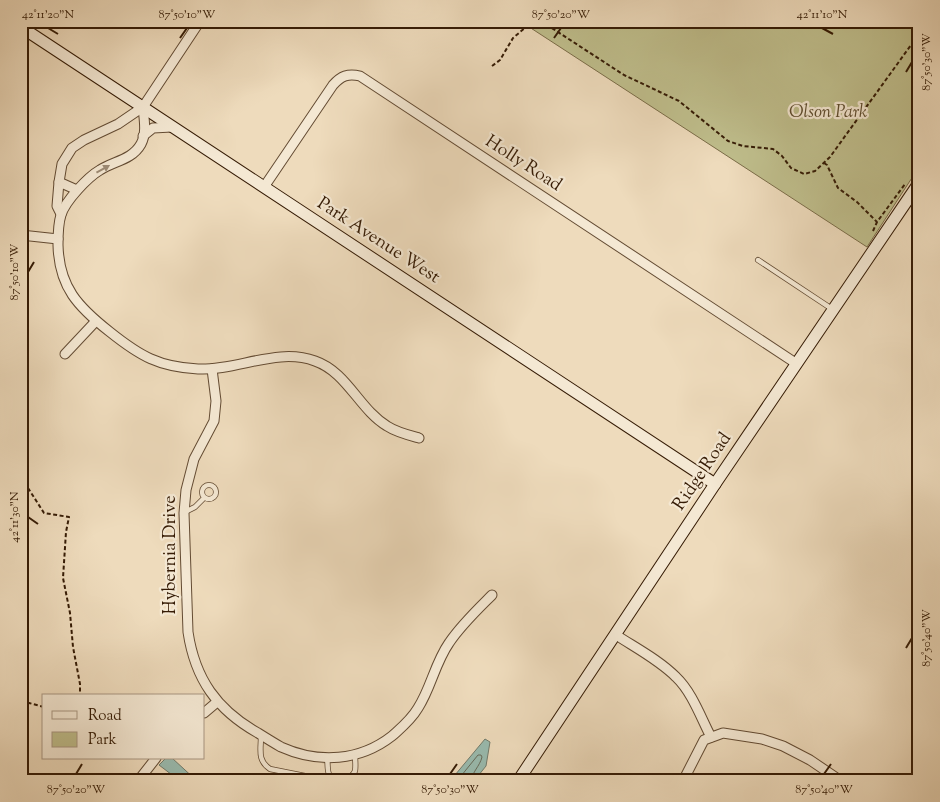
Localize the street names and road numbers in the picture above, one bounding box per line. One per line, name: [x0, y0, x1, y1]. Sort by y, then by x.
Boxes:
street label: Holly Road: [479, 129, 567, 199]
street label: Park Avenue West: [311, 191, 445, 291]
street label: Ridge Road: [667, 428, 739, 516]
street label: Hybernia Drive: [158, 495, 184, 615]

